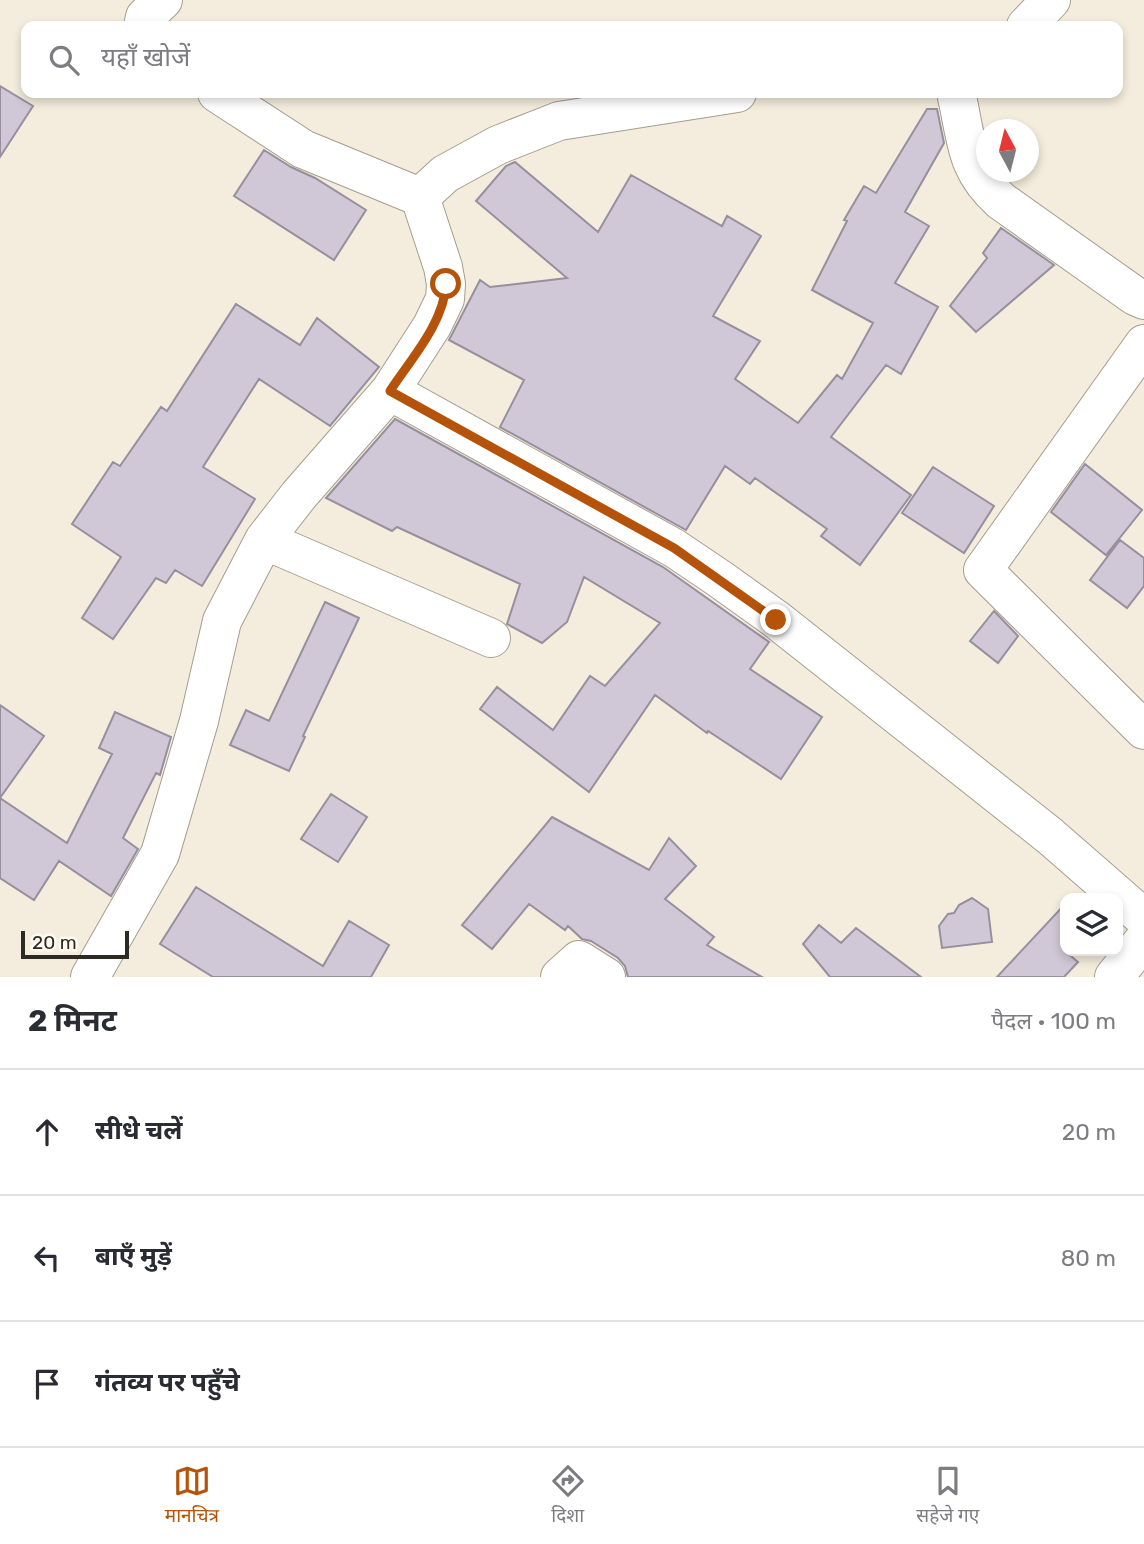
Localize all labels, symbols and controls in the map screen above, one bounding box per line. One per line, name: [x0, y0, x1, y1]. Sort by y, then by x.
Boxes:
search box: [21, 21, 1123, 98]
icon: search: [45, 41, 83, 79]
text: यहाँ खोजें: [101, 42, 190, 73]
north arrow: [976, 119, 1039, 182]
route start: [430, 268, 461, 299]
route end: [760, 604, 791, 635]
map controls: [1060, 893, 1123, 956]
button: layers: [1060, 893, 1123, 956]
scale bar: [21, 928, 130, 960]
text: 20 m: [32, 931, 77, 954]
text: 2 मिनट: [28, 1003, 117, 1039]
text: पैदल · 100 m: [991, 1007, 1116, 1035]
icon: ahead: [28, 1113, 66, 1151]
text: सीधे चलें: [95, 1115, 183, 1146]
text: 20 m: [1062, 1118, 1116, 1146]
icon: left: [28, 1239, 66, 1277]
text: बाएँ मुड़ें: [95, 1241, 172, 1272]
text: 80 m: [1061, 1244, 1116, 1272]
icon: arrive: [28, 1365, 66, 1403]
text: गंतव्य पर पहुँचे: [95, 1367, 240, 1398]
tab: मानचित्र: [165, 1462, 219, 1530]
tab: दिशा: [549, 1462, 587, 1530]
tab: सहेजे गए: [916, 1462, 979, 1530]

